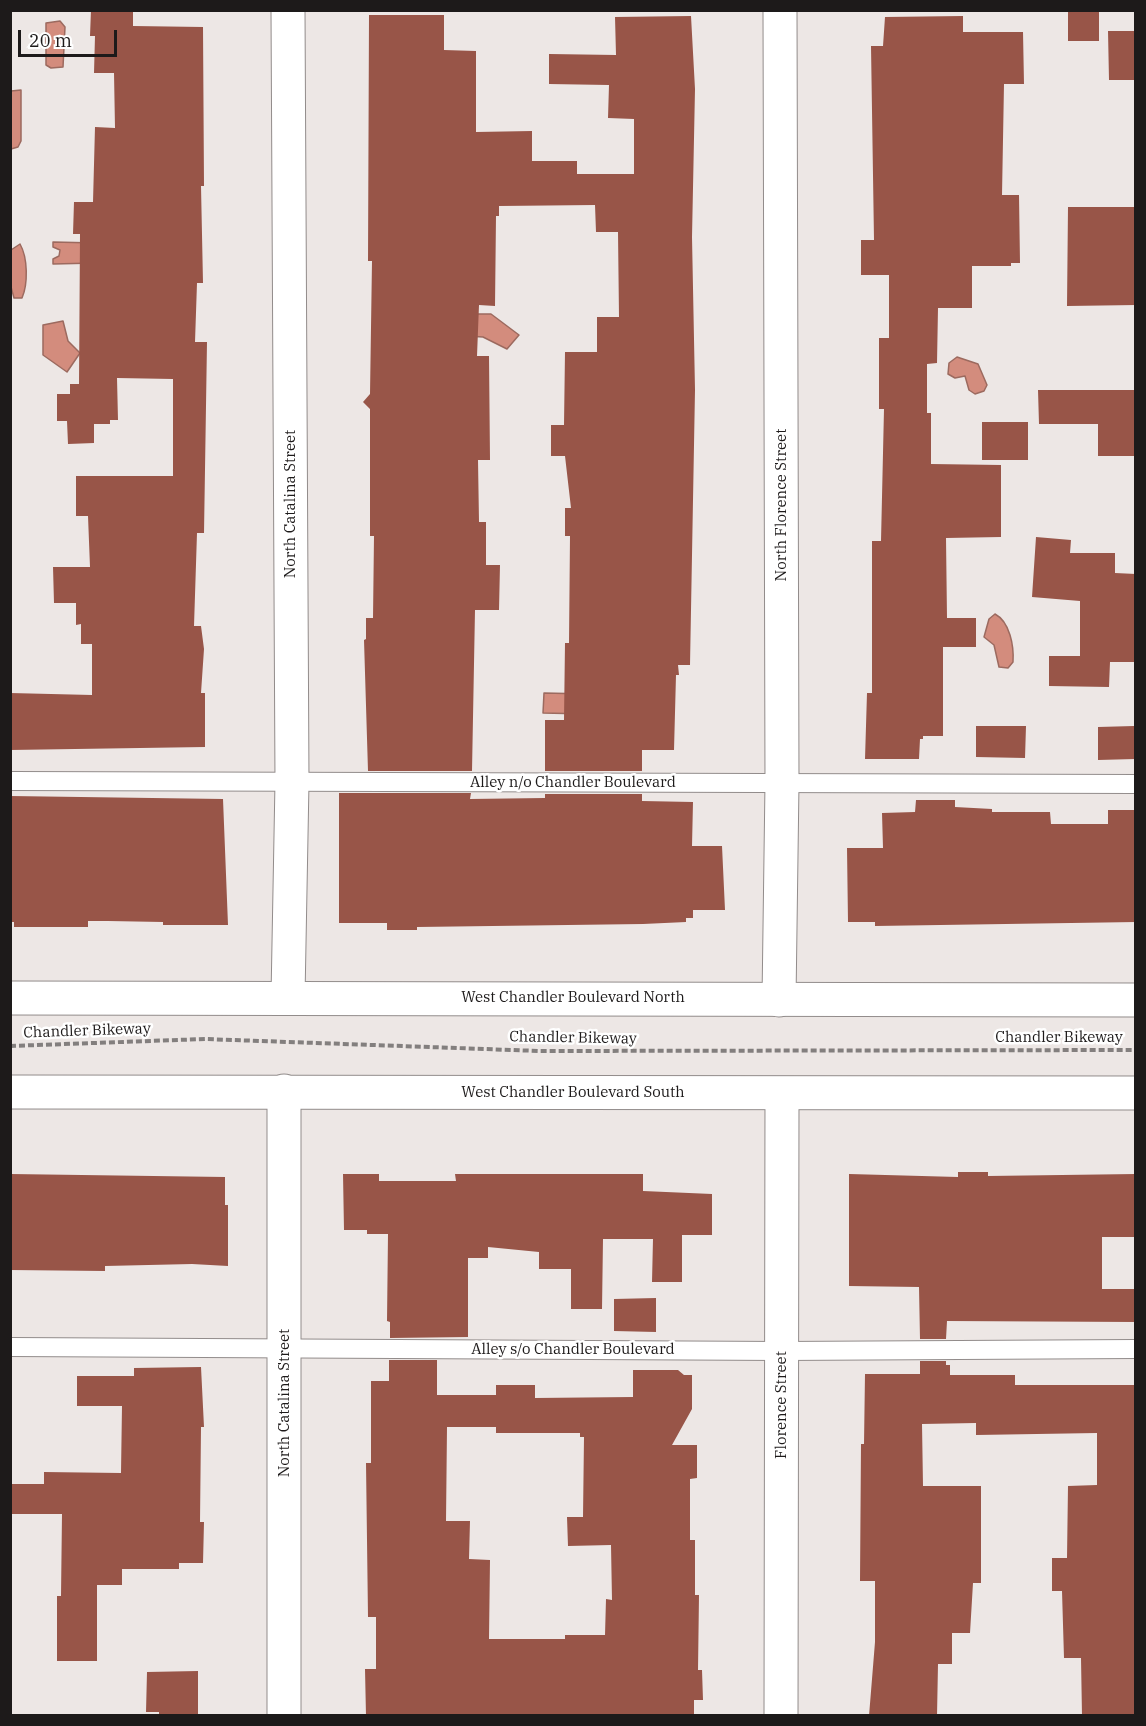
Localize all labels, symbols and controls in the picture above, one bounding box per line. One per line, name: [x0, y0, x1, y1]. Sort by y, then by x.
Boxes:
scale bar: [21, 18, 120, 56]
text: 20 m: [29, 29, 72, 52]
street label: North Florence Street: [773, 429, 791, 581]
street label: North Catalina Street: [282, 430, 300, 578]
street label: Alley n/o Chandler Boulevard: [470, 774, 676, 792]
street label: West Chandler Boulevard North: [461, 989, 685, 1007]
street label: Chandler Bikeway: [23, 1020, 151, 1042]
street label: Chandler Bikeway: [509, 1028, 637, 1048]
street label: Chandler Bikeway: [995, 1029, 1123, 1047]
street label: West Chandler Boulevard South: [461, 1084, 685, 1102]
street label: North Catalina Street: [276, 1329, 294, 1477]
street label: Alley s/o Chandler Boulevard: [471, 1341, 675, 1359]
street label: Florence Street: [773, 1351, 791, 1459]

